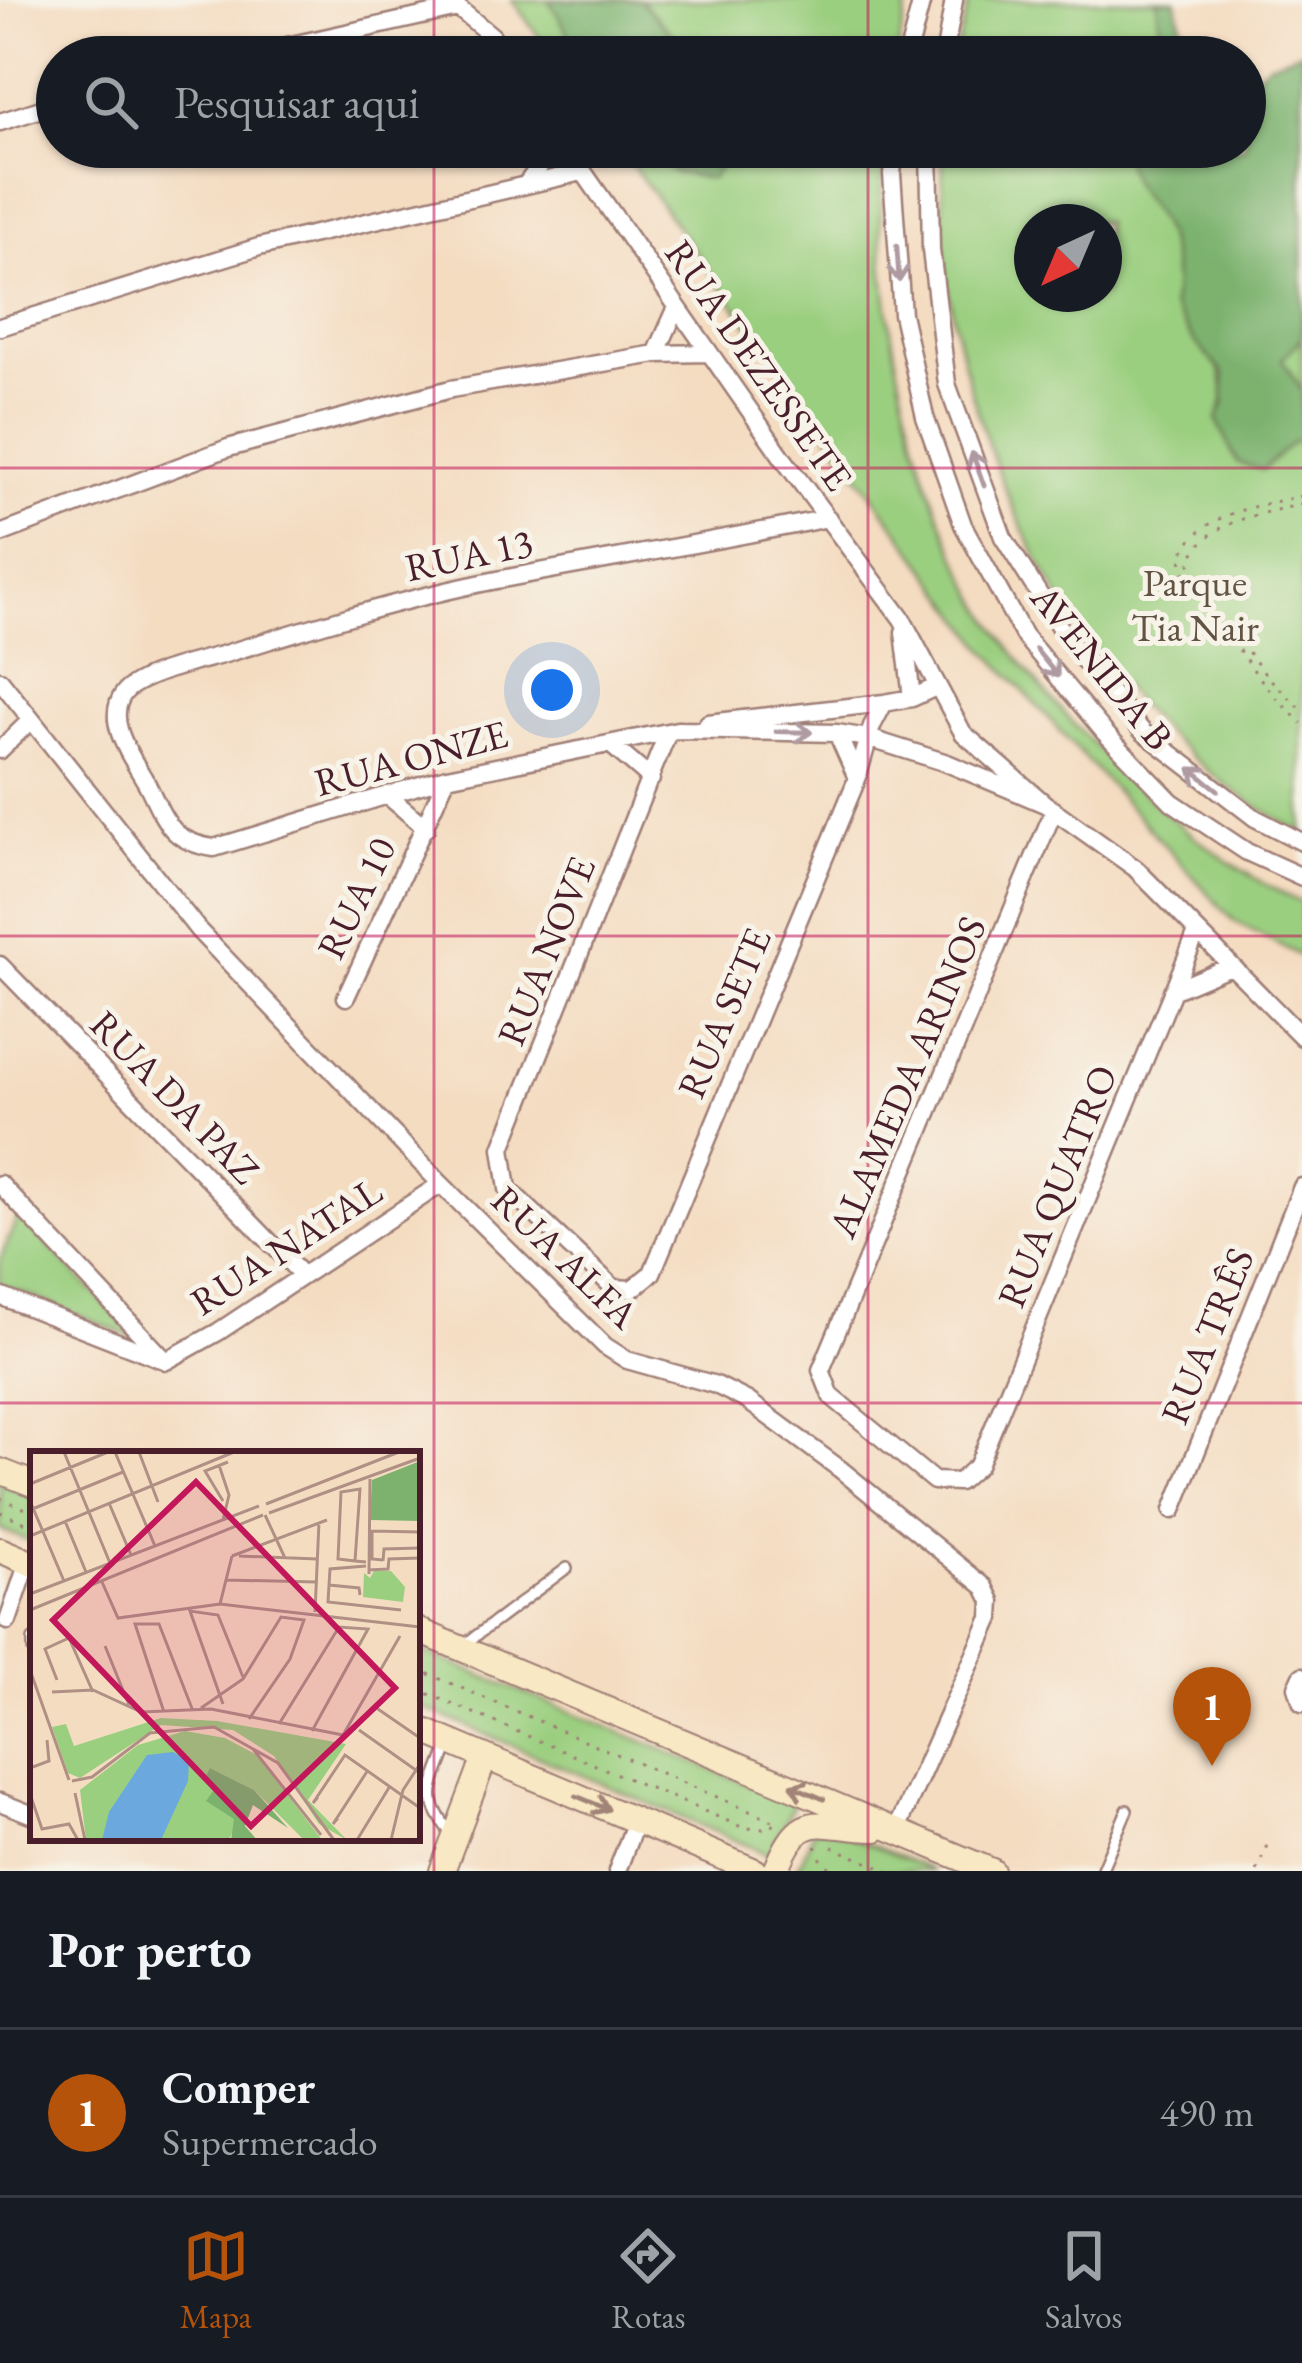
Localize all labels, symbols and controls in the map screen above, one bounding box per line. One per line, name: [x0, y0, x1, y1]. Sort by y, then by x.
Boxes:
search box: [36, 36, 1266, 168]
icon: search: [78, 69, 144, 135]
text: Pesquisar aqui: [174, 73, 420, 131]
north arrow: [1014, 204, 1122, 312]
street label: RUA DEZESSETE: [654, 230, 864, 500]
one-way arrow: [887, 244, 910, 283]
one-way arrow: [966, 451, 987, 488]
street label: RUA 13: [401, 517, 537, 593]
park label: Parque Tia Nair: [1131, 557, 1259, 653]
street label: AVENIDA B: [1019, 573, 1185, 761]
one-way arrow: [1033, 646, 1059, 678]
your location: [522, 660, 582, 720]
street label: RUA ONZE: [309, 708, 513, 808]
one-way arrow: [774, 721, 813, 744]
one-way arrow: [1188, 766, 1221, 792]
street label: RUA 10: [305, 829, 407, 967]
street label: RUA NOVE: [485, 849, 607, 1053]
street label: ALAMEDA ARINOS: [816, 909, 998, 1246]
street label: RUA SETE: [665, 920, 783, 1106]
street label: RUA DA PAZ: [79, 999, 271, 1195]
street label: RUA QUATRO: [985, 1057, 1129, 1315]
street label: RUA NATAL: [181, 1165, 392, 1327]
street label: RUA ALFA: [481, 1174, 650, 1340]
street label: RUA TRÊS: [1149, 1240, 1265, 1432]
inset map: [30, 1451, 420, 1841]
pin: 1: [1173, 1667, 1251, 1766]
one-way arrow: [790, 1780, 827, 1801]
one-way arrow: [573, 1794, 610, 1815]
text: Por perto: [48, 1916, 252, 1982]
text: Comper: [162, 2058, 315, 2116]
text: 1: [77, 2087, 97, 2138]
text: 490 m: [1160, 2087, 1254, 2138]
text: Supermercado: [162, 2116, 378, 2167]
tab: Mapa: [180, 2223, 252, 2338]
tab: Rotas: [611, 2223, 685, 2338]
tab: Salvos: [1045, 2223, 1122, 2338]

